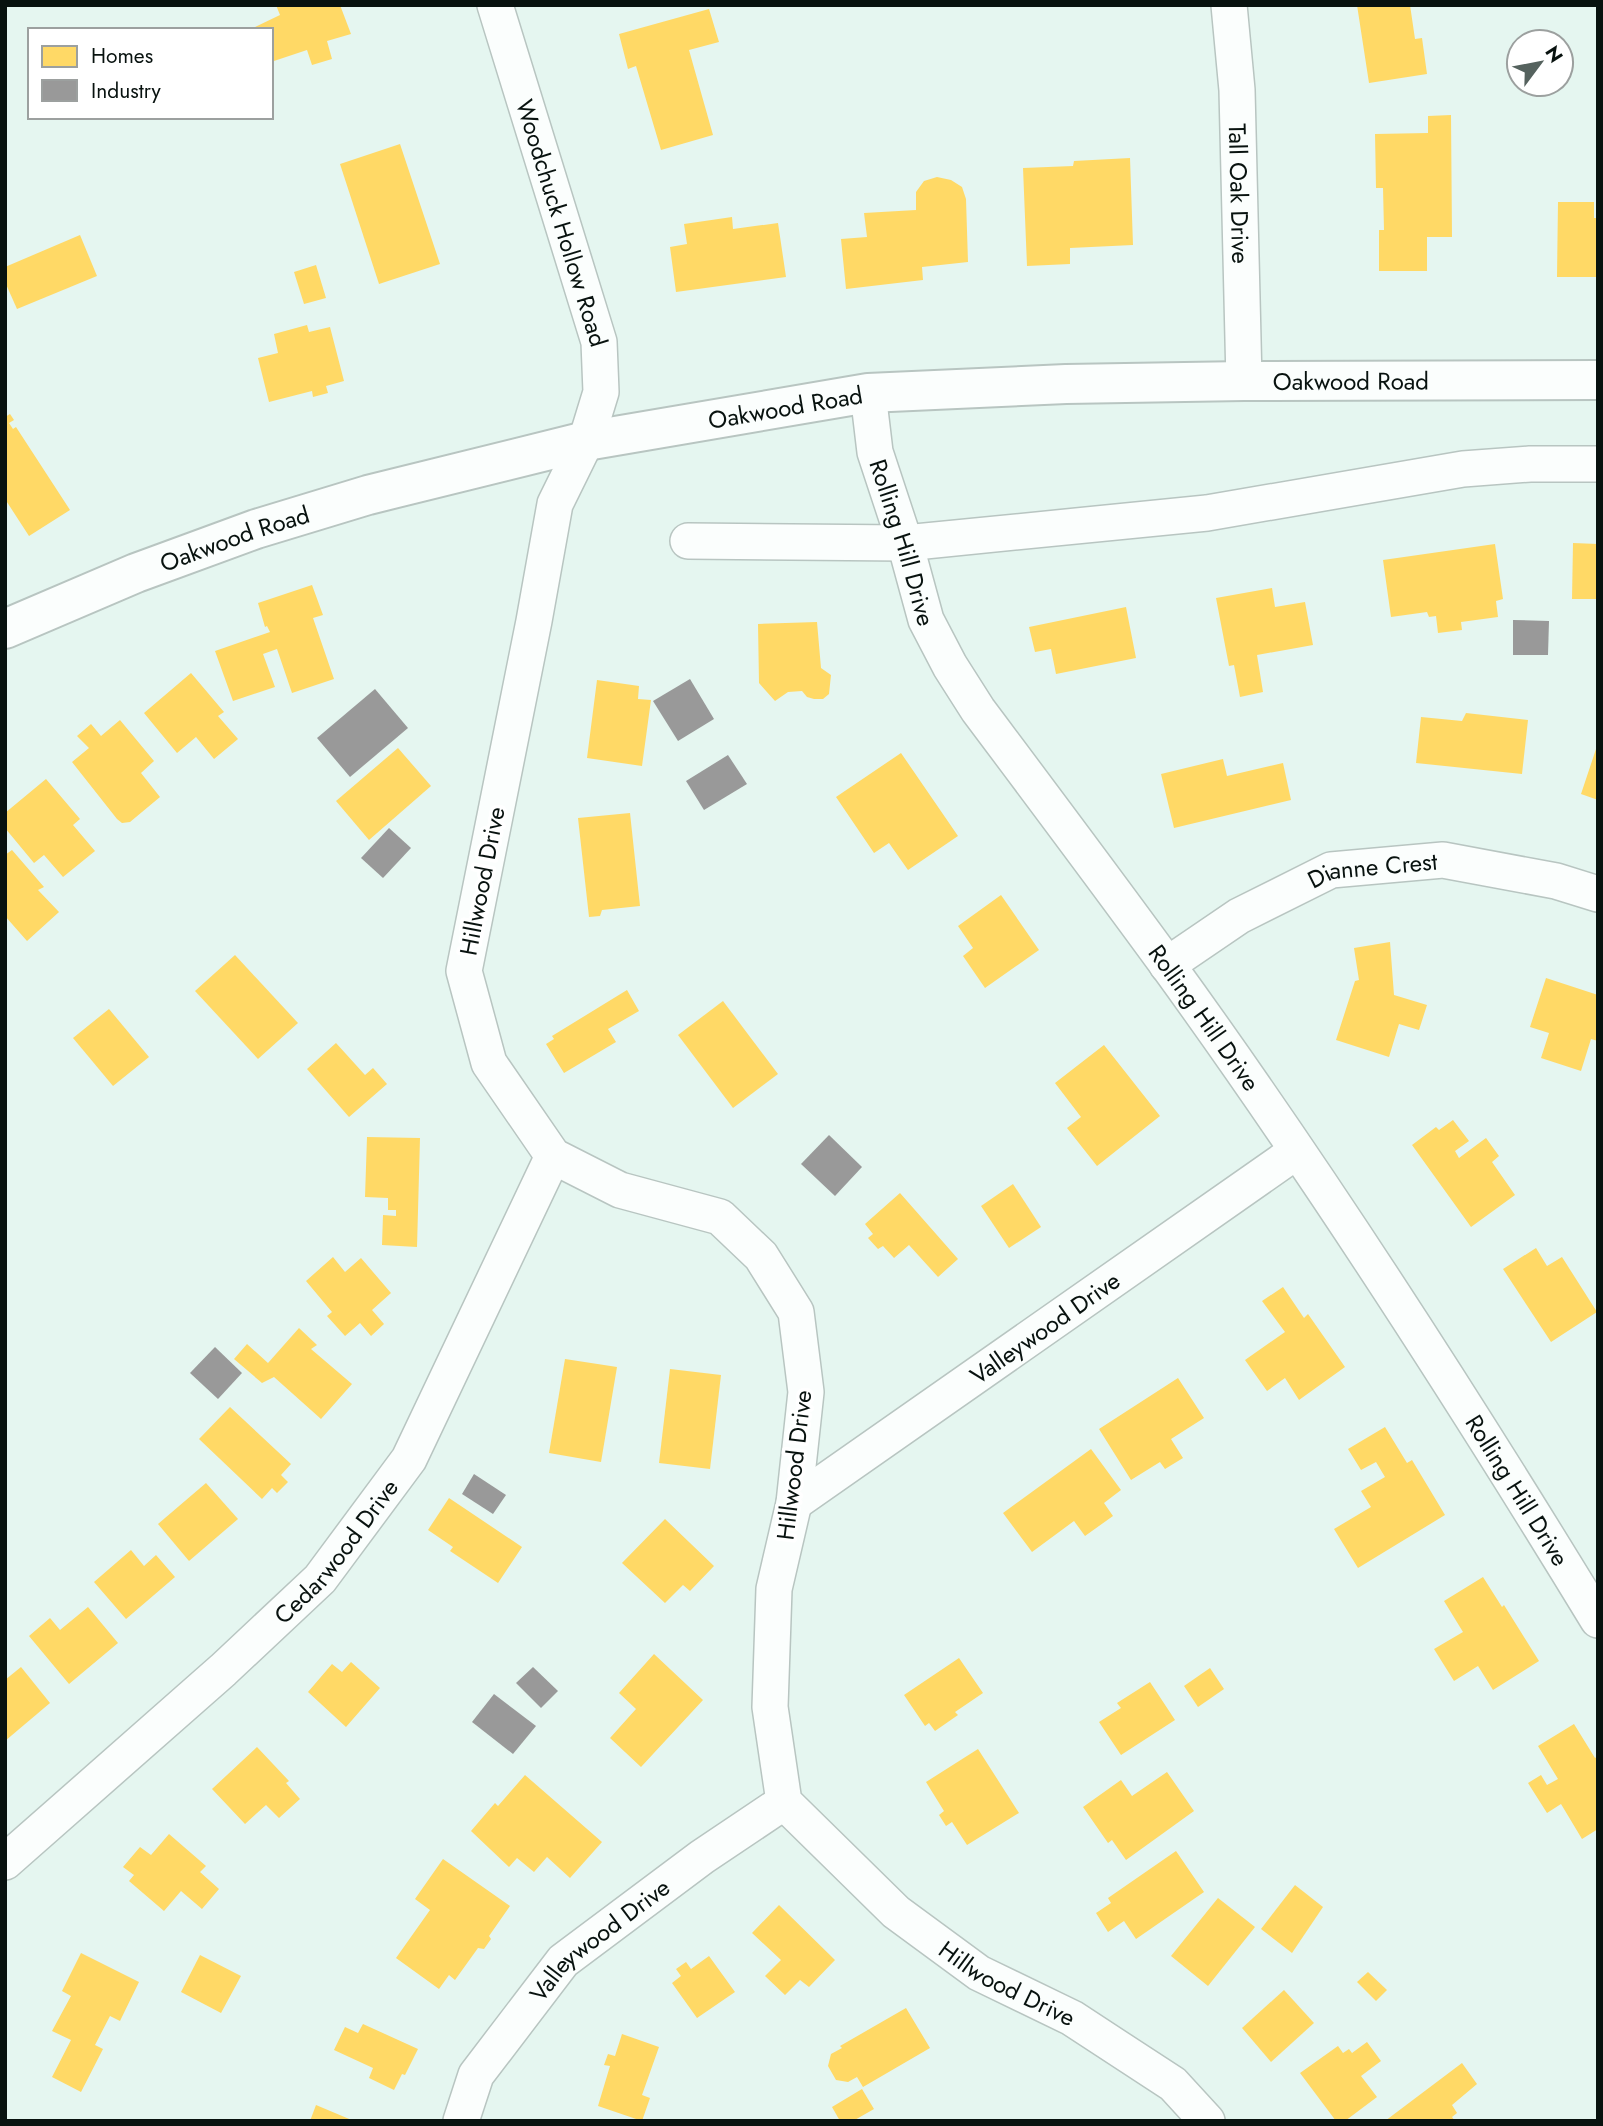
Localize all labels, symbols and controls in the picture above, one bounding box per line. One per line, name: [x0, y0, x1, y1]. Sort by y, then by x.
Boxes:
legend: [28, 28, 273, 119]
north arrow: [1505, 28, 1575, 98]
text: Homes: [91, 41, 153, 71]
text: N: [1539, 41, 1569, 68]
text: Industry: [91, 76, 162, 106]
street label: Woodchuck Hollow Road: [508, 95, 617, 351]
street label: Tall Oak Drive: [1220, 123, 1259, 264]
street label: Oakwood Road: [1273, 363, 1429, 398]
street label: Oakwood Road: [705, 377, 865, 437]
street label: Rolling Hill Drive: [861, 454, 944, 630]
street label: Oakwood Road: [155, 496, 314, 580]
street label: Hillwood Drive: [450, 804, 514, 958]
street label: Dianne Crest: [1301, 843, 1439, 897]
street label: Rolling Hill Drive: [1140, 937, 1269, 1098]
street label: Valleywood Drive: [963, 1263, 1127, 1392]
street label: Hillwood Drive: [767, 1388, 821, 1542]
street label: Rolling Hill Drive: [1457, 1408, 1578, 1572]
street label: Cedarwood Drive: [266, 1471, 406, 1632]
street label: Valleywood Drive: [521, 1870, 677, 2009]
street label: Hillwood Drive: [932, 1932, 1081, 2035]

